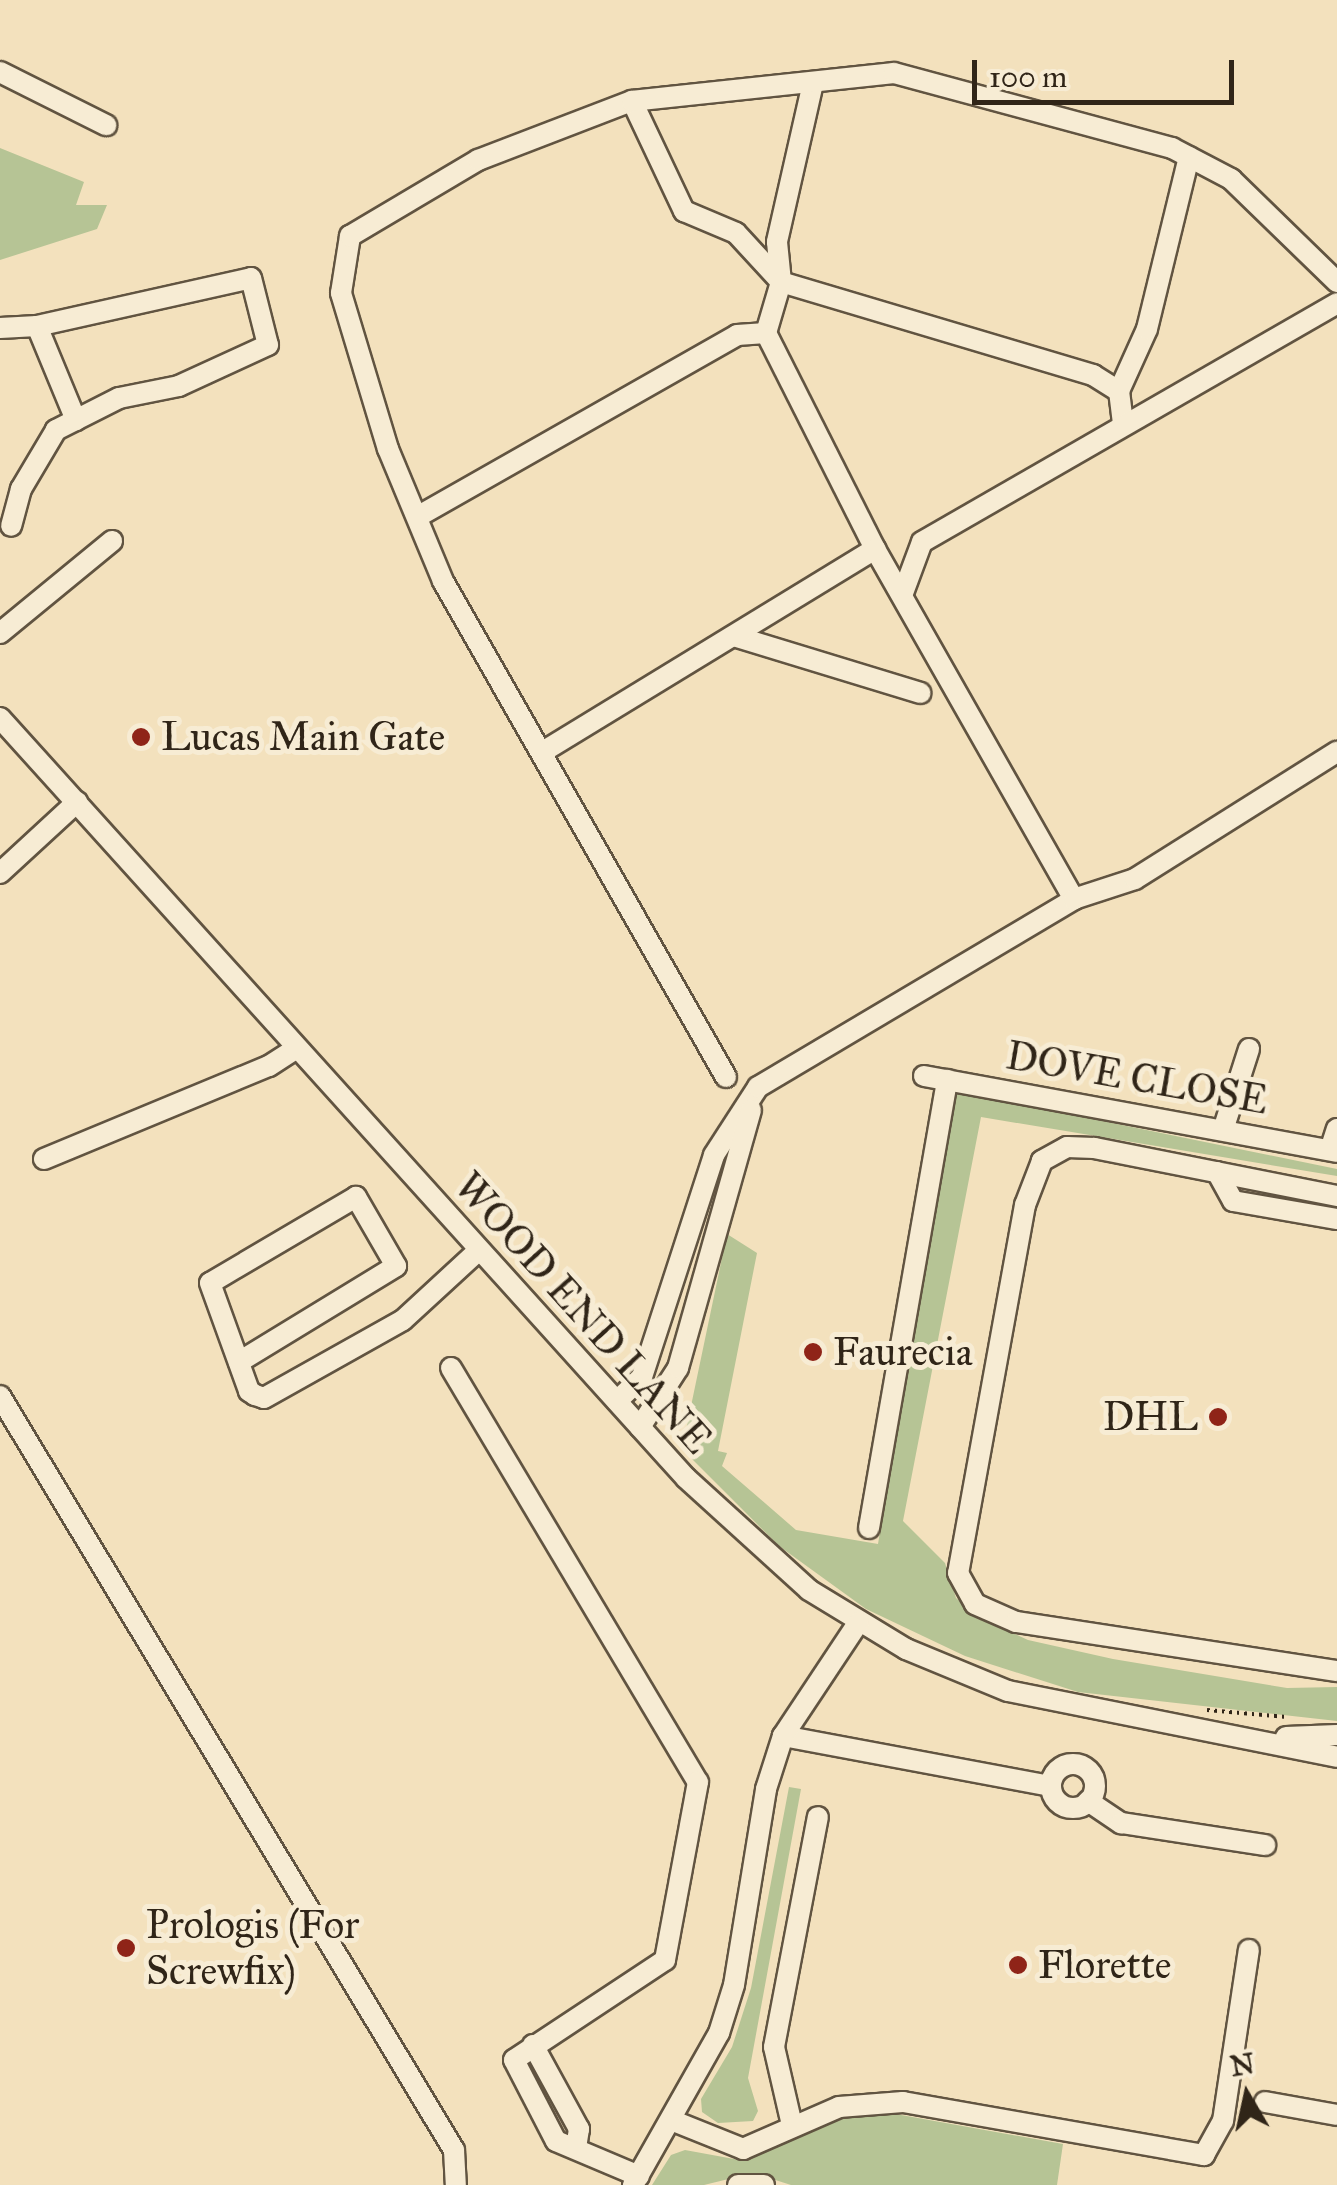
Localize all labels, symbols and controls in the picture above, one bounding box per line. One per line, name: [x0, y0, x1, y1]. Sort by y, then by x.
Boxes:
scale bar: [977, 40, 1240, 102]
text: 100 m: [989, 59, 1067, 95]
place label: Lucas Main Gate: [161, 713, 445, 761]
marker: Lucas Main Gate: [130, 726, 152, 748]
street label: DOVE CLOSE: [1002, 1031, 1272, 1125]
street label: WOOD END LANE: [444, 1163, 722, 1463]
place label: Faurecia: [833, 1328, 973, 1376]
marker: Faurecia: [802, 1341, 824, 1363]
place label: DHL: [1103, 1393, 1198, 1441]
marker: DHL: [1207, 1406, 1229, 1428]
place label: Prologis (For Screwfix): [146, 1901, 359, 1995]
marker: Prologis (For Screwfix): [115, 1937, 137, 1959]
place label: Florette: [1038, 1941, 1171, 1989]
marker: Florette: [1007, 1954, 1029, 1976]
north arrow: [1197, 2045, 1297, 2145]
text: N: [1228, 2046, 1257, 2084]

